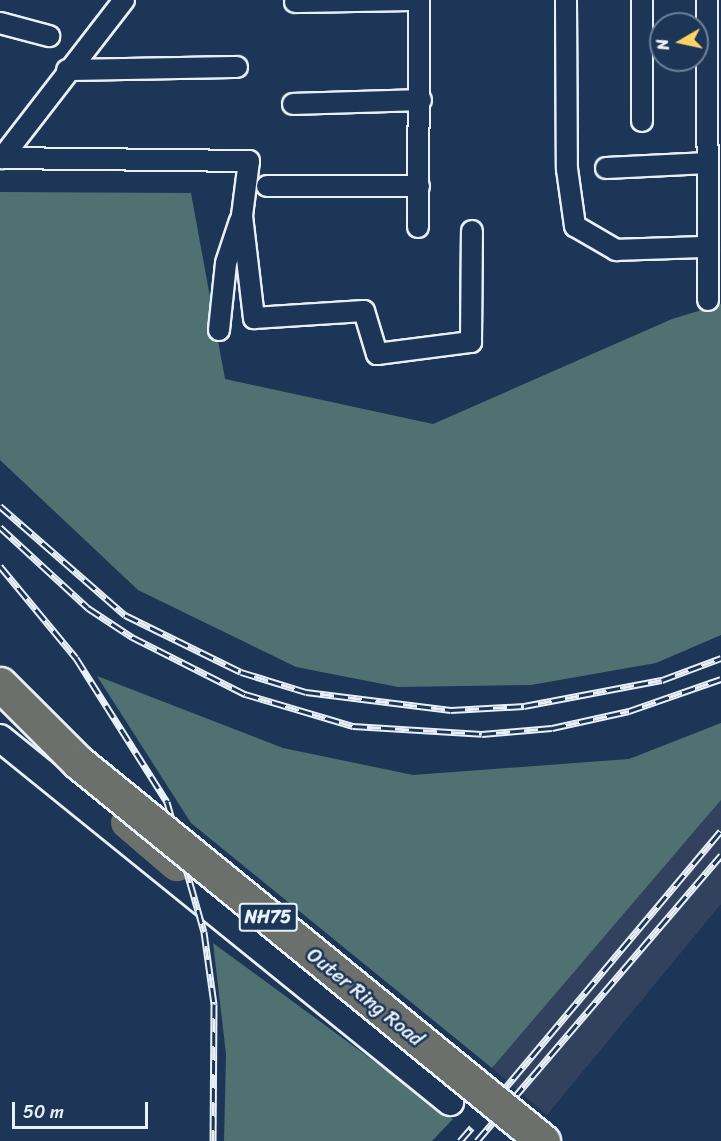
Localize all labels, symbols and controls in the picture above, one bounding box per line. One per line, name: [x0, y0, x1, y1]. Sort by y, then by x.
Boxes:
north arrow: [649, 12, 709, 72]
text: N: [648, 37, 678, 52]
road number: NH75: [238, 902, 298, 932]
street label: Outer Ring Road: [302, 943, 428, 1051]
scale bar: [15, 1090, 152, 1128]
text: 50 m: [23, 1096, 64, 1128]

